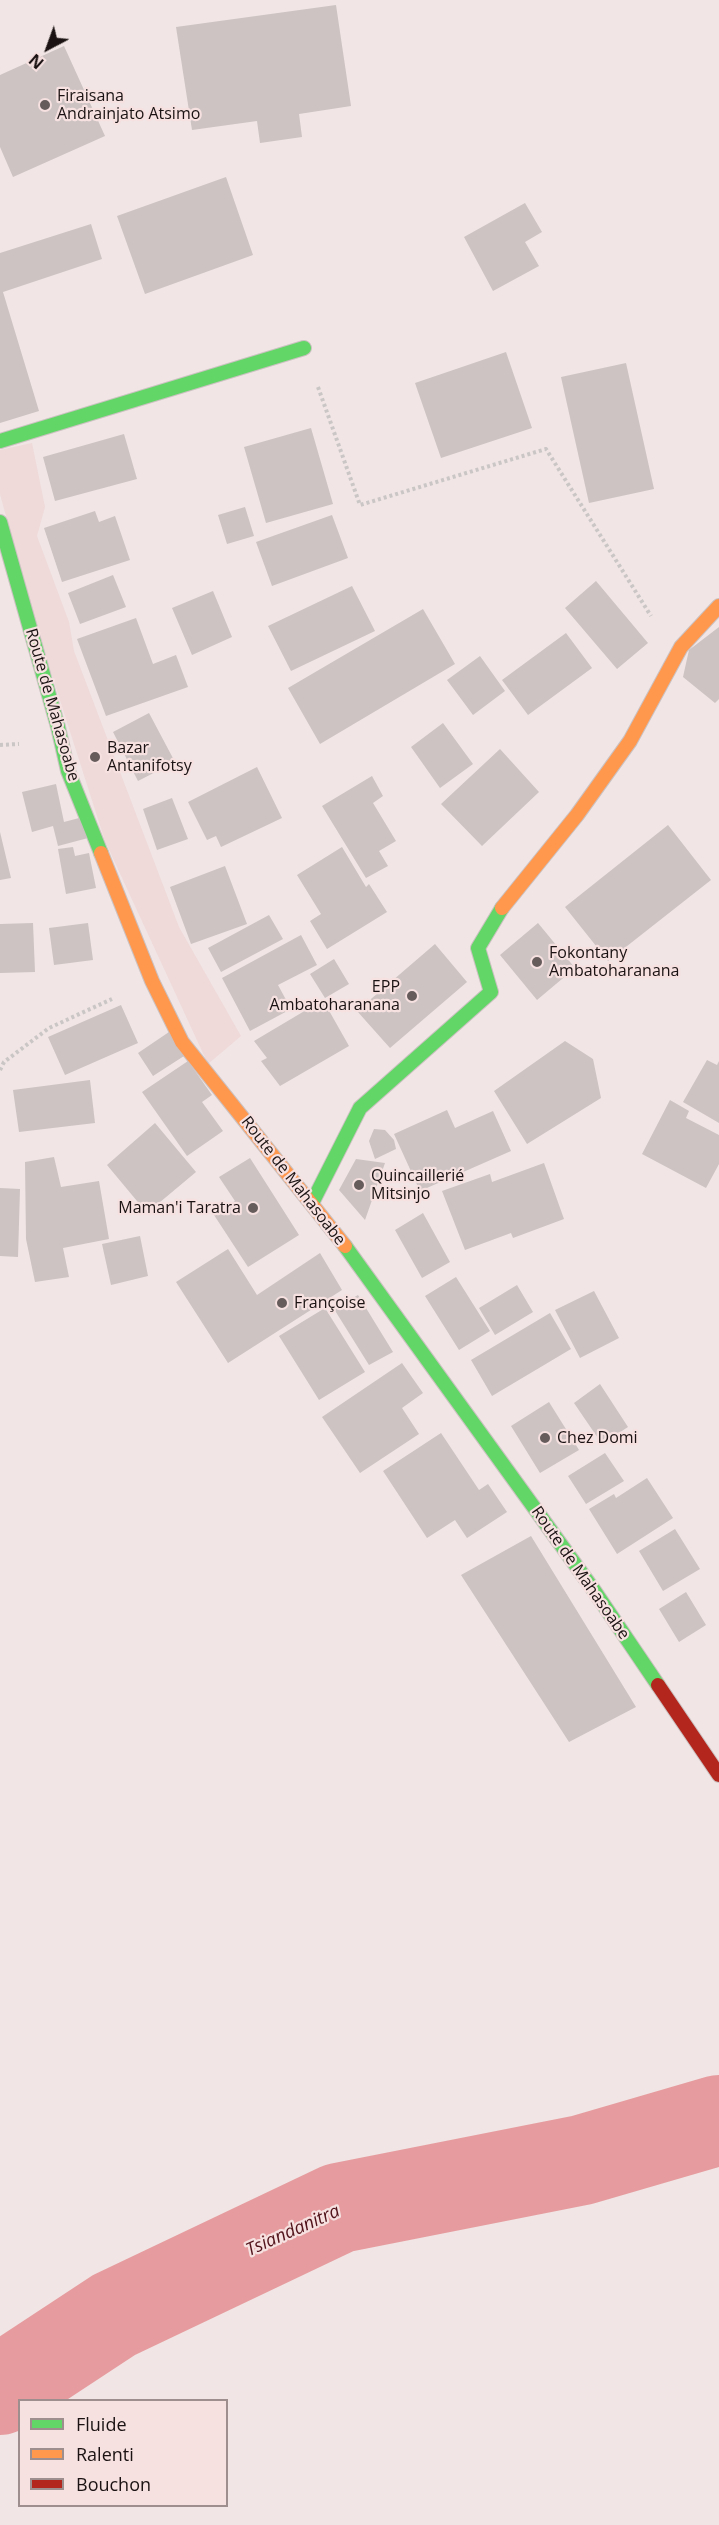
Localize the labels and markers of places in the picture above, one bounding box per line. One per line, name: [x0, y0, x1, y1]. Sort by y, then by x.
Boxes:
place label: Firaisana Andrainjato Atsimo: [57, 86, 200, 124]
marker: Firaisana Andrainjato Atsimo: [38, 98, 52, 112]
place label: Bazar Antanifotsy: [107, 738, 192, 776]
marker: Bazar Antanifotsy: [88, 750, 102, 764]
place label: Fokontany Ambatoharanana: [549, 943, 679, 981]
marker: Fokontany Ambatoharanana: [530, 955, 544, 969]
place label: EPP Ambatoharanana: [270, 977, 400, 1015]
marker: EPP Ambatoharanana: [405, 989, 419, 1003]
place label: Quincaillerié Mitsinjo: [371, 1166, 464, 1204]
marker: Quincaillerié Mitsinjo: [352, 1178, 366, 1192]
place label: Maman'i Taratra: [118, 1198, 241, 1218]
marker: Maman'i Taratra: [246, 1201, 260, 1215]
place label: Françoise: [294, 1293, 365, 1313]
marker: Françoise: [275, 1296, 289, 1310]
place label: Chez Domi: [557, 1428, 638, 1448]
marker: Chez Domi: [538, 1431, 552, 1445]

